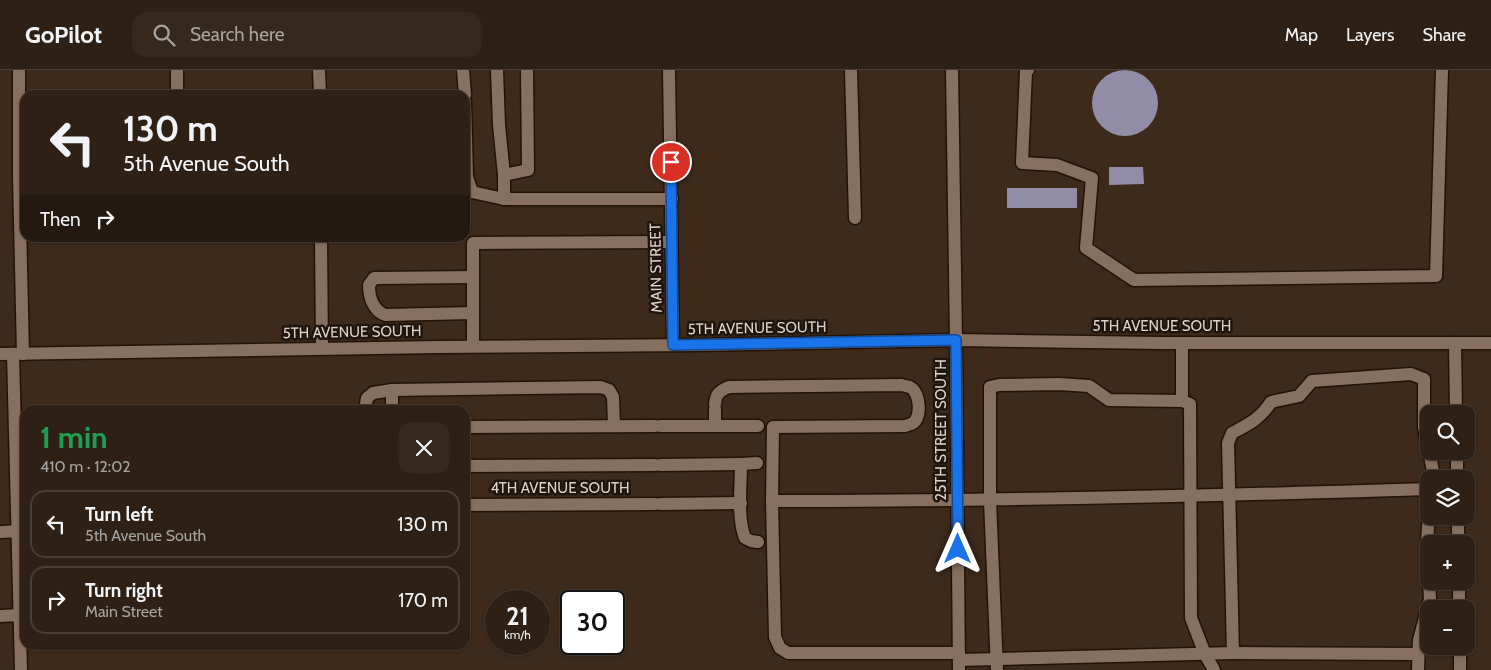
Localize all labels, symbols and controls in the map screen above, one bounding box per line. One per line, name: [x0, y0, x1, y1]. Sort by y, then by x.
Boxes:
search box: [132, 12, 482, 57]
text: GoPilot: [25, 20, 102, 49]
icon: search: [150, 21, 178, 49]
text: Search here: [190, 23, 284, 46]
text: Map: [1285, 24, 1318, 46]
text: Layers: [1346, 24, 1395, 46]
text: Share: [1423, 24, 1466, 46]
text: 130 m: [123, 107, 218, 150]
icon: left: [40, 110, 105, 175]
pin: [650, 141, 692, 183]
icon: arrive: [657, 148, 685, 176]
text: 5th Avenue South: [123, 150, 290, 177]
icon: right: [91, 205, 119, 233]
text: Then: [40, 208, 81, 231]
street label: MAIN STREET: [646, 223, 666, 313]
street label: 5TH AVENUE SOUTH: [1093, 317, 1231, 335]
street label: 5TH AVENUE SOUTH: [687, 318, 827, 338]
street label: 5TH AVENUE SOUTH: [282, 322, 422, 342]
street label: 25TH STREET SOUTH: [932, 359, 950, 501]
map controls: [1420, 405, 1475, 655]
button: search: [1420, 405, 1475, 460]
text: 1 min: [40, 419, 108, 456]
button: close: [398, 422, 450, 474]
text: 410 m · 12:02: [40, 457, 131, 476]
button: layers: [1420, 470, 1475, 525]
street label: 4TH AVENUE SOUTH: [490, 479, 630, 497]
text: Turn left: [85, 503, 153, 526]
icon: left: [42, 510, 70, 538]
text: 130 m: [397, 513, 448, 536]
position arrow: [931, 522, 983, 574]
text: 5th Avenue South: [85, 526, 206, 545]
button: +: [1420, 535, 1475, 590]
text: Turn right: [85, 579, 163, 602]
icon: right: [42, 586, 70, 614]
text: 170 m: [398, 589, 448, 612]
speed limit sign: 30: [560, 590, 625, 655]
button: −: [1420, 600, 1475, 655]
text: 21: [506, 601, 529, 631]
text: Main Street: [85, 602, 163, 621]
text: km/h: [504, 627, 531, 642]

